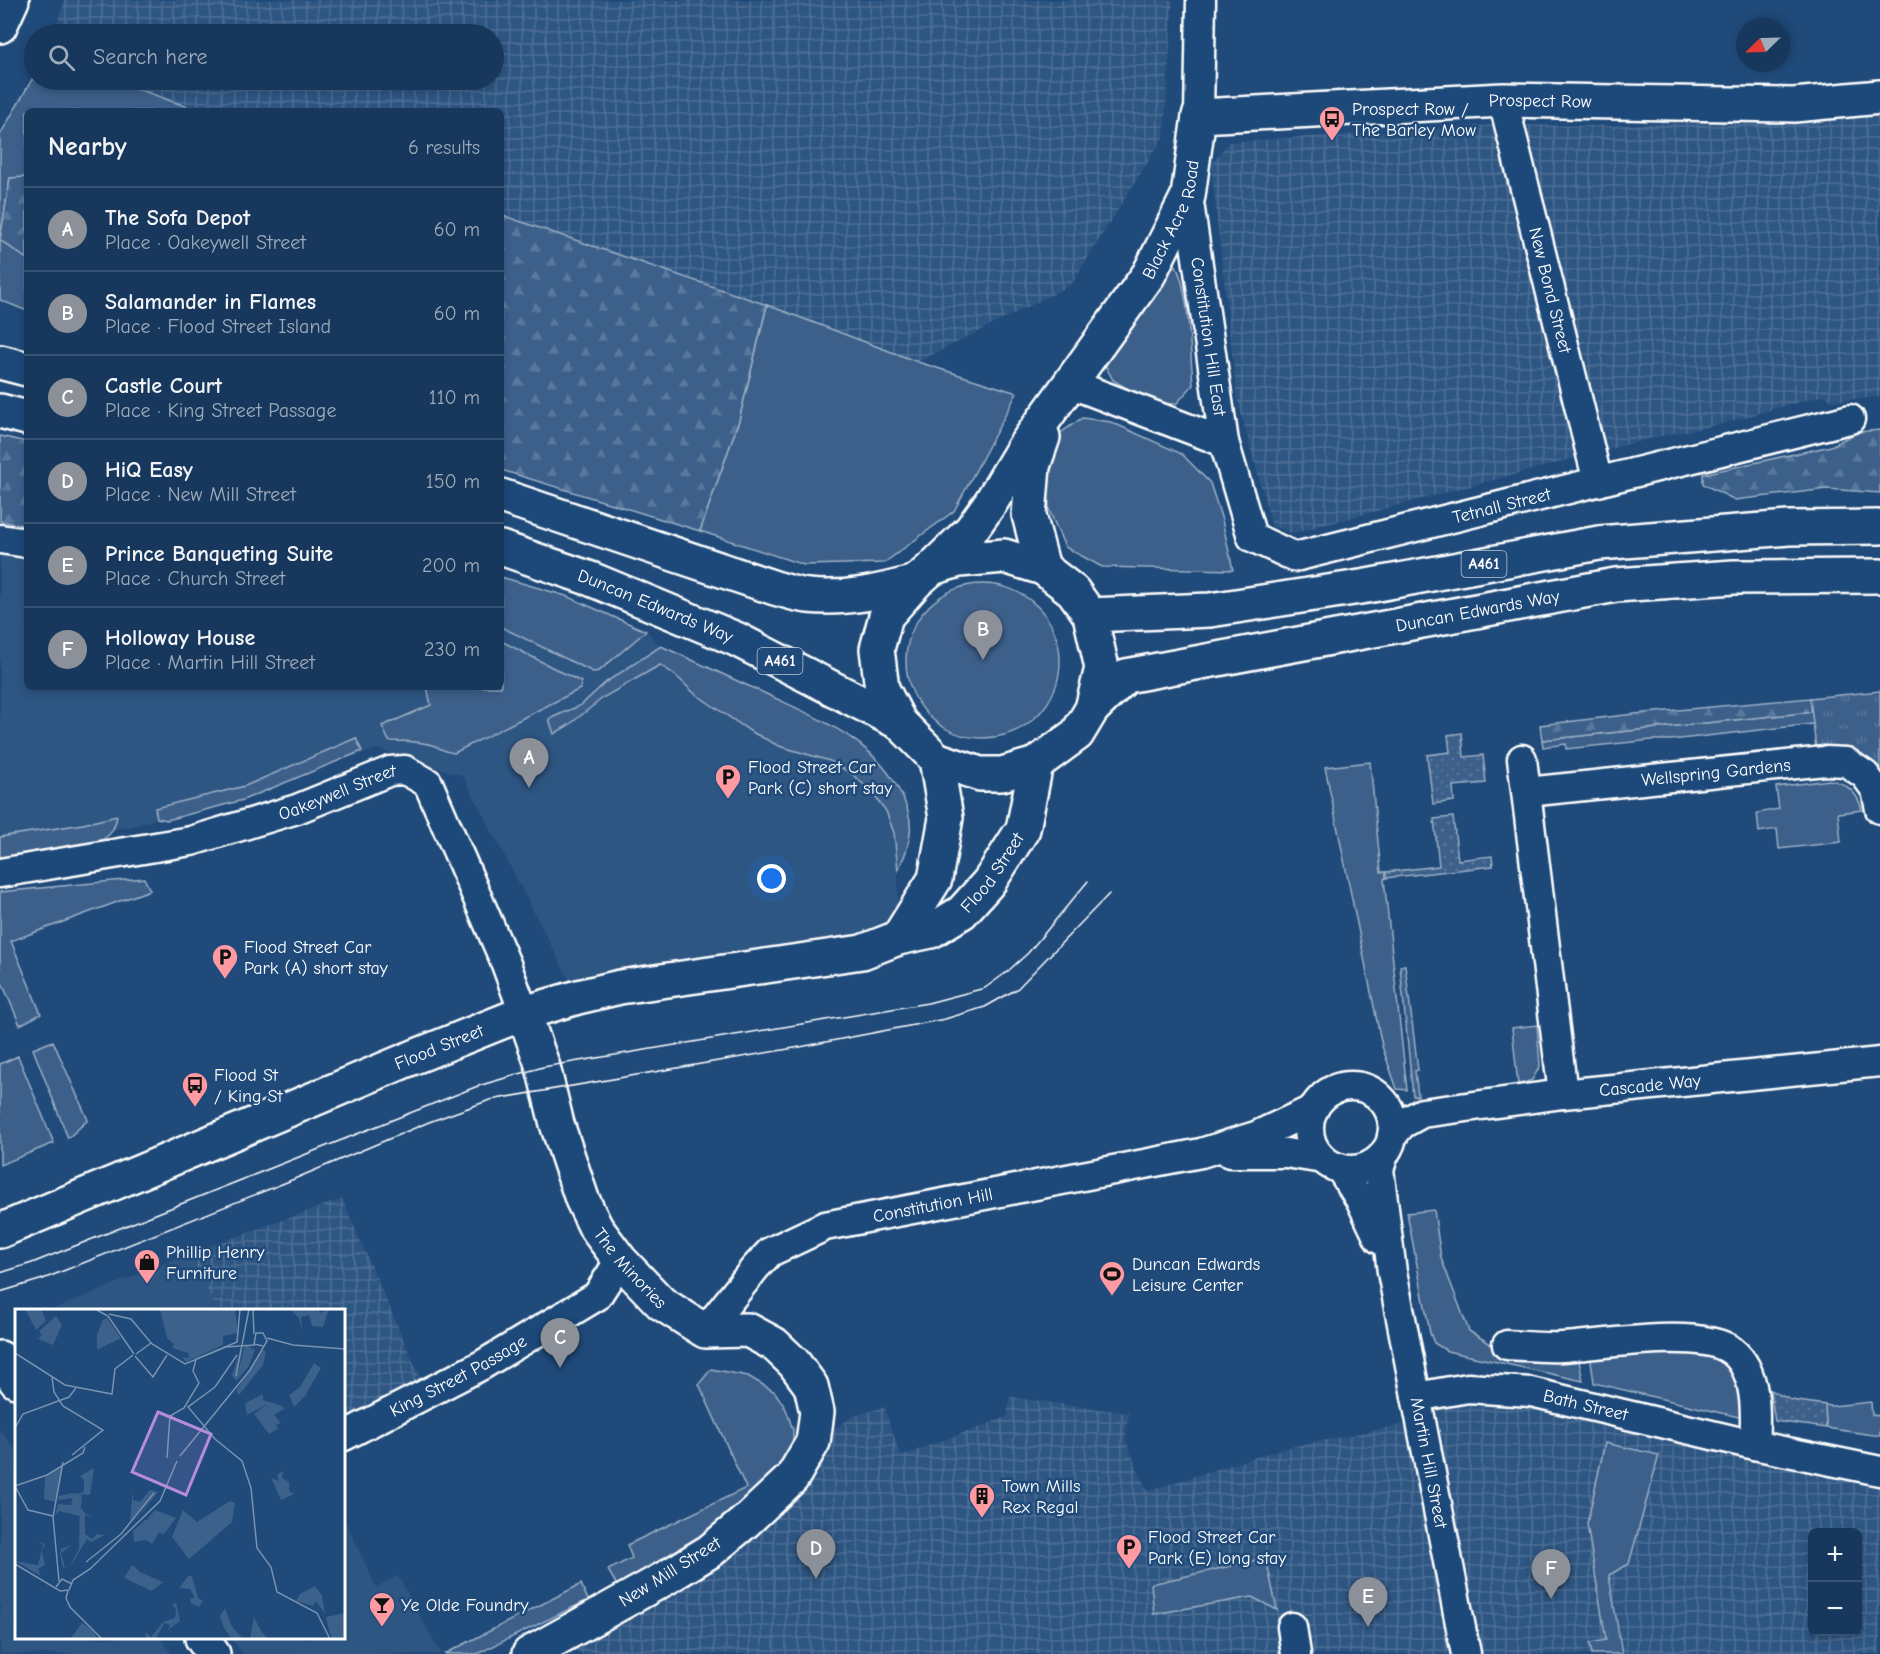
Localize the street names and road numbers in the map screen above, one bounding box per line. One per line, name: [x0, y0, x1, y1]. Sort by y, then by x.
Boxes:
street label: Prospect Row: [1488, 89, 1592, 112]
street label: Black Acre Road: [1138, 159, 1203, 283]
street label: New Bond Street: [1525, 225, 1576, 356]
street label: Constitution Hill East: [1187, 256, 1231, 418]
street label: Tetnall Street: [1450, 483, 1554, 528]
road number: A461: [1462, 551, 1506, 577]
street label: Duncan Edwards Way: [575, 565, 737, 648]
street label: Duncan Edwards Way: [1394, 585, 1562, 636]
road number: A461: [758, 648, 802, 674]
street label: Wellspring Gardens: [1640, 754, 1792, 791]
street label: Oakeywell Street: [276, 760, 397, 824]
street label: Flood Street: [956, 828, 1029, 917]
street label: Flood Street: [391, 1019, 487, 1074]
street label: Cascade Way: [1598, 1070, 1703, 1101]
street label: Constitution Hill: [871, 1183, 994, 1227]
street label: The Minories: [589, 1224, 671, 1313]
street label: King Street Passage: [386, 1330, 530, 1421]
street label: Bath Street: [1541, 1385, 1631, 1425]
street label: Martin Hill Street: [1406, 1395, 1452, 1531]
street label: New Mill Street: [615, 1532, 725, 1612]

